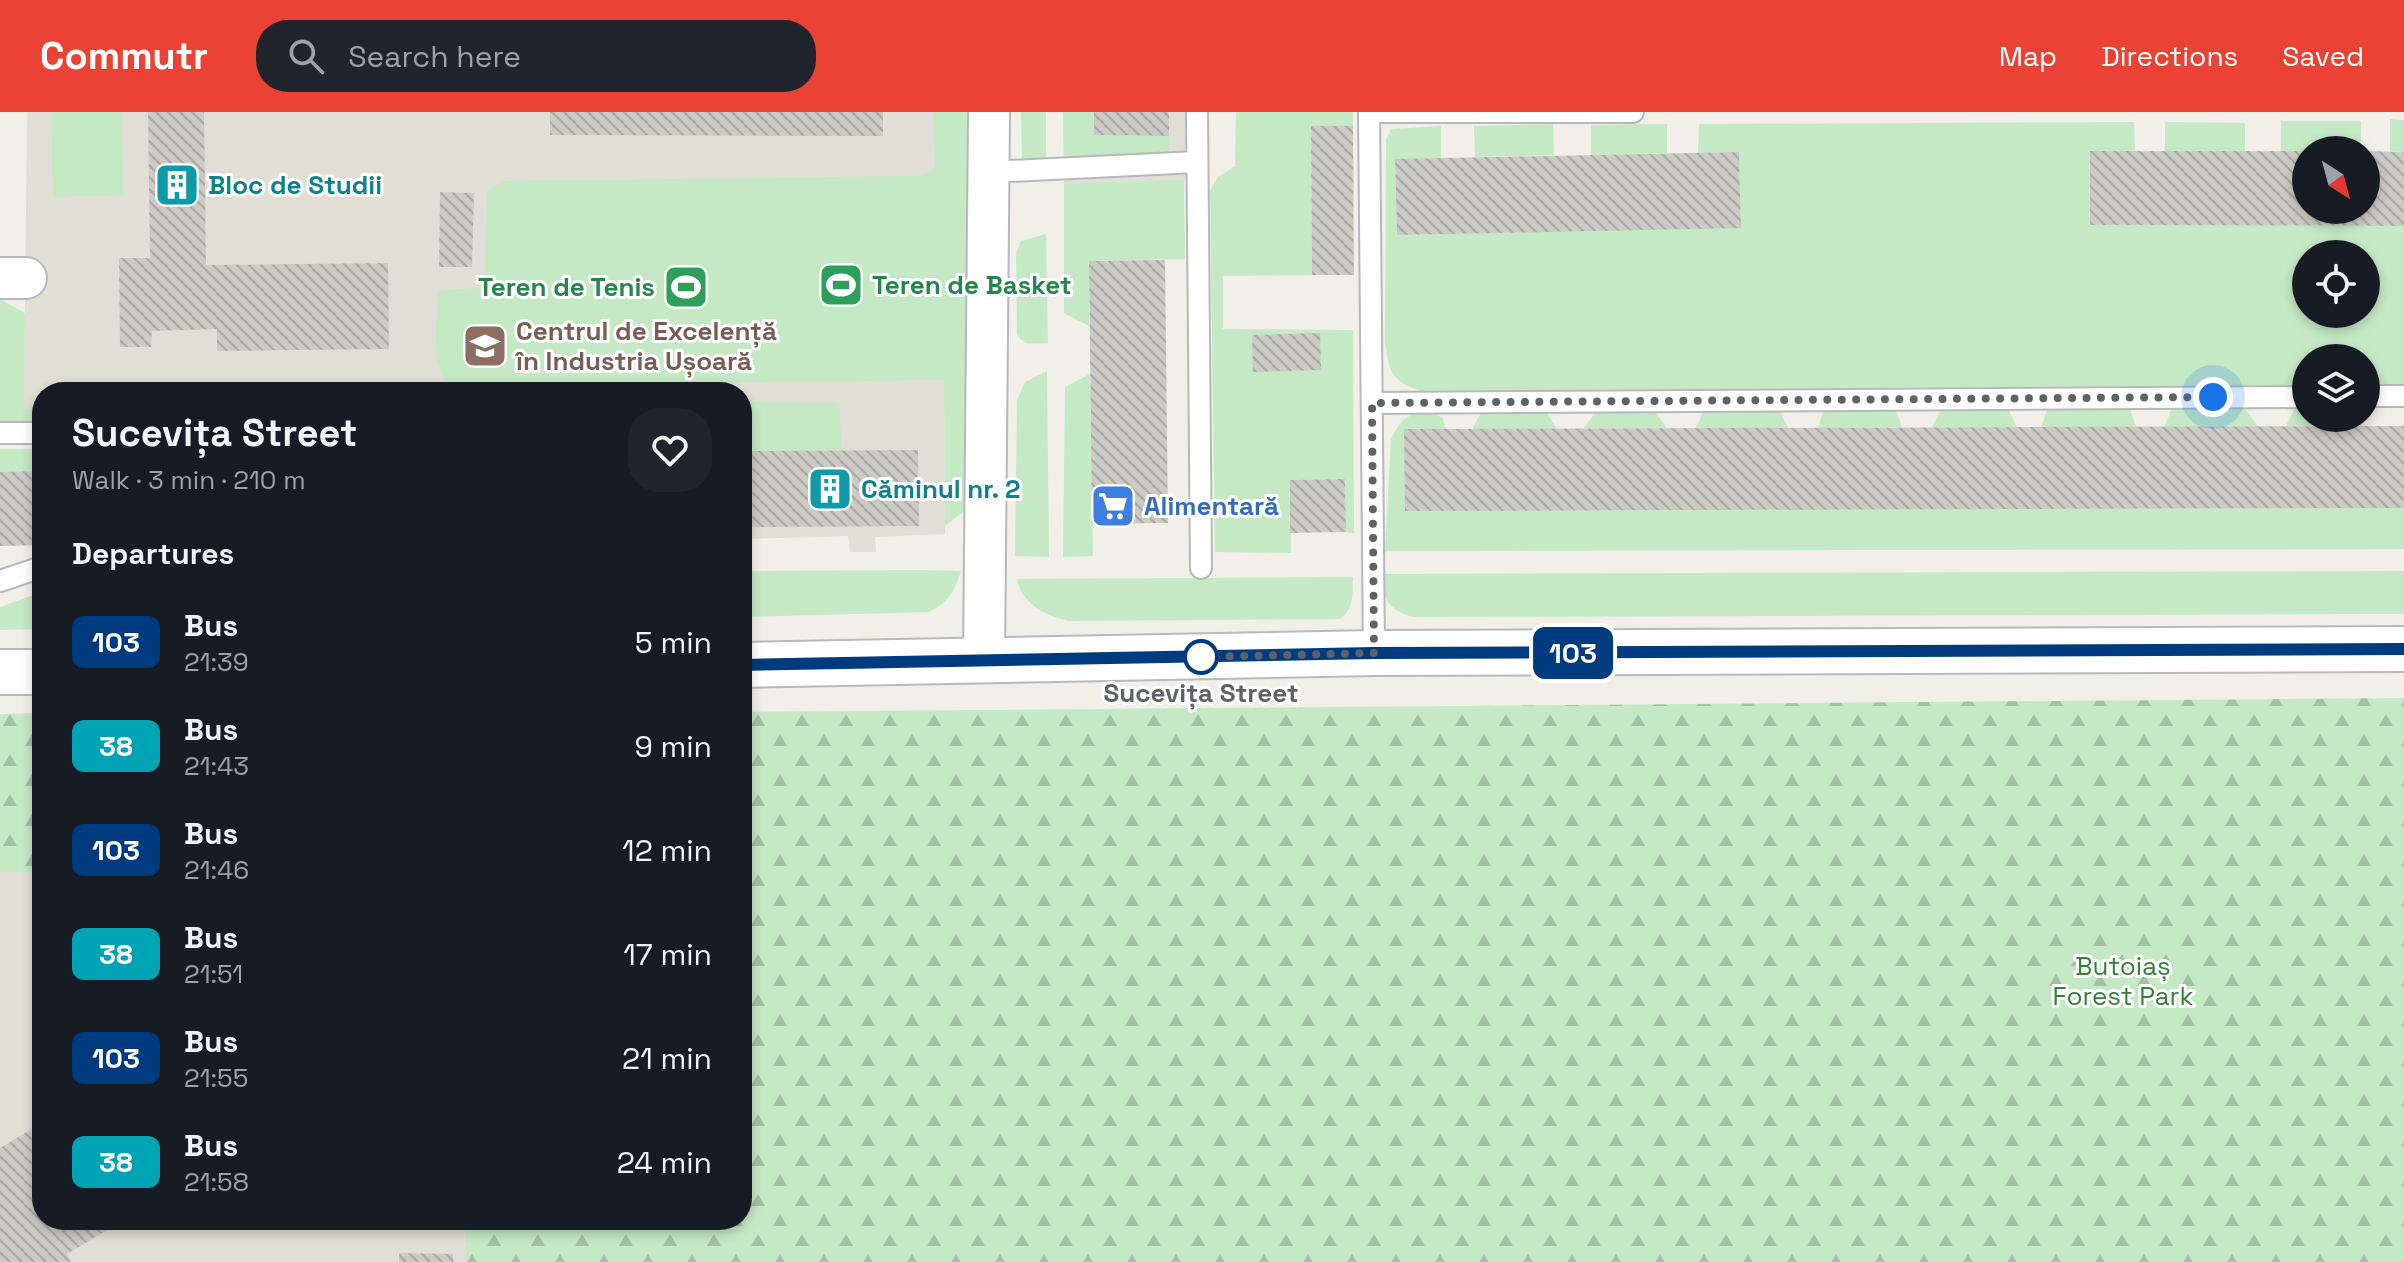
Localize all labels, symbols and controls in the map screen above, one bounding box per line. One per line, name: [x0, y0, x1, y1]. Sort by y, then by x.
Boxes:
search box: [256, 20, 816, 92]
text: Commutr: [40, 32, 208, 80]
icon: search: [284, 34, 328, 78]
text: Search here: [348, 37, 521, 76]
text: Map: [1999, 38, 2057, 74]
text: Directions: [2101, 38, 2238, 74]
text: Saved: [2282, 38, 2364, 74]
north arrow: [2292, 136, 2380, 224]
map controls: [2292, 136, 2380, 432]
building icon: Bloc de Studii: [153, 161, 201, 209]
place label: Bloc de Studii: [208, 168, 382, 202]
button: locate: [2292, 240, 2380, 328]
sports icon: Teren de Basket: [817, 261, 865, 309]
sports icon: Teren de Tenis: [662, 263, 710, 311]
place label: Teren de Basket: [872, 268, 1072, 302]
place label: Teren de Tenis: [478, 270, 655, 304]
place label: Centrul de Excelență în Industria Ușoară: [514, 314, 777, 378]
school or university icon: Centrul de Excelență în Industria Ușoară: [461, 322, 509, 370]
button: layers: [2292, 344, 2380, 432]
your location: [2193, 377, 2233, 417]
button: heart: [628, 408, 712, 492]
text: Sucevița Street: [72, 409, 357, 457]
text: Walk · 3 min · 210 m: [72, 463, 306, 497]
building icon: Căminul nr. 2: [806, 465, 854, 513]
place label: Căminul nr. 2: [861, 472, 1020, 506]
supermarket icon: Alimentară: [1089, 482, 1137, 530]
place label: Alimentară: [1144, 489, 1279, 523]
text: Departures: [72, 534, 234, 573]
text: Bus: [184, 606, 238, 645]
text: 5 min: [635, 623, 712, 662]
text: 103: [92, 624, 140, 660]
line badge: 103: [1527, 627, 1619, 679]
text: 103: [1549, 635, 1597, 671]
marker: Sucevița Street: [1184, 640, 1218, 674]
text: 21:39: [184, 645, 249, 679]
place label: Sucevița Street: [1103, 676, 1299, 710]
text: Bus: [184, 710, 238, 749]
text: 9 min: [634, 727, 712, 766]
text: 38: [99, 728, 133, 764]
text: 21:43: [184, 749, 249, 783]
text: Bus: [184, 814, 238, 853]
text: 12 min: [622, 831, 712, 870]
text: 103: [92, 832, 140, 868]
text: 21:46: [184, 853, 249, 887]
text: Bus: [184, 918, 238, 957]
text: 17 min: [623, 935, 712, 974]
text: 38: [99, 936, 133, 972]
park label: Butoiaș Forest Park: [2053, 949, 2193, 1013]
text: 21:51: [184, 957, 243, 991]
text: Bus: [184, 1022, 238, 1061]
text: 21 min: [622, 1039, 712, 1078]
text: 103: [92, 1040, 140, 1076]
text: 21:55: [184, 1061, 248, 1095]
text: Bus: [184, 1126, 238, 1165]
text: 24 min: [617, 1143, 712, 1182]
text: 38: [99, 1144, 133, 1180]
text: 21:58: [184, 1165, 249, 1199]

